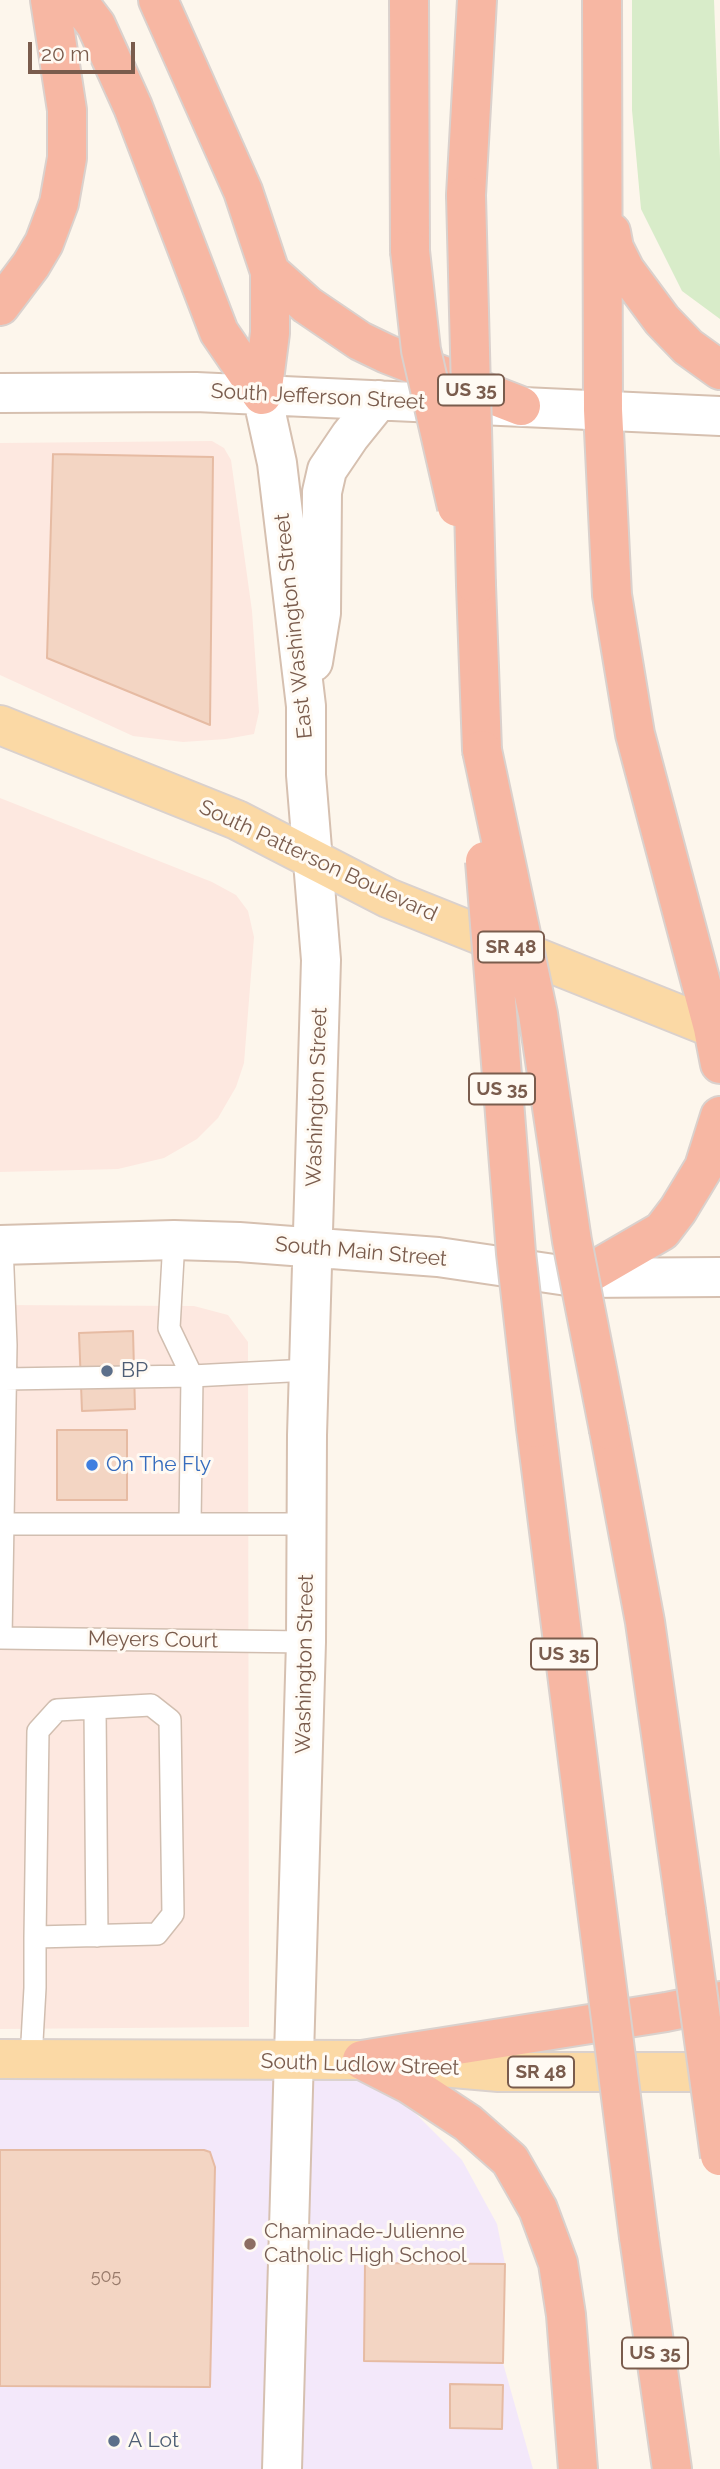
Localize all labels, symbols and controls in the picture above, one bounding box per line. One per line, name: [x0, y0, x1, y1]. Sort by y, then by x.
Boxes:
scale bar: [32, 28, 138, 72]
text: 20 m: [41, 41, 89, 66]
road number: US 35: [438, 374, 504, 406]
street label: South Jefferson Street: [210, 379, 426, 415]
street label: East Washington Street: [270, 512, 318, 740]
street label: South Patterson Boulevard: [195, 795, 441, 927]
road number: SR 48: [478, 931, 544, 962]
street label: Washington Street: [301, 1007, 333, 1187]
road number: US 35: [469, 1074, 535, 1105]
street label: South Main Street: [274, 1232, 448, 1272]
place label: BP: [121, 1358, 148, 1384]
marker: BP: [99, 1363, 115, 1379]
place label: On The Fly: [106, 1452, 211, 1478]
marker: On The Fly: [84, 1457, 100, 1473]
street label: Washington Street: [291, 1574, 319, 1754]
street label: Meyers Court: [88, 1626, 218, 1654]
road number: US 35: [531, 1638, 597, 1670]
street label: South Ludlow Street: [260, 2049, 460, 2081]
road number: SR 48: [508, 2056, 574, 2088]
place label: Chaminade-Julienne Catholic High School: [264, 2219, 467, 2269]
marker: Chaminade-Julienne Catholic High School: [242, 2236, 258, 2252]
house number: 505: [91, 2266, 121, 2288]
road number: US 35: [622, 2338, 688, 2368]
place label: A Lot: [128, 2428, 179, 2454]
marker: A Lot: [106, 2433, 122, 2449]

